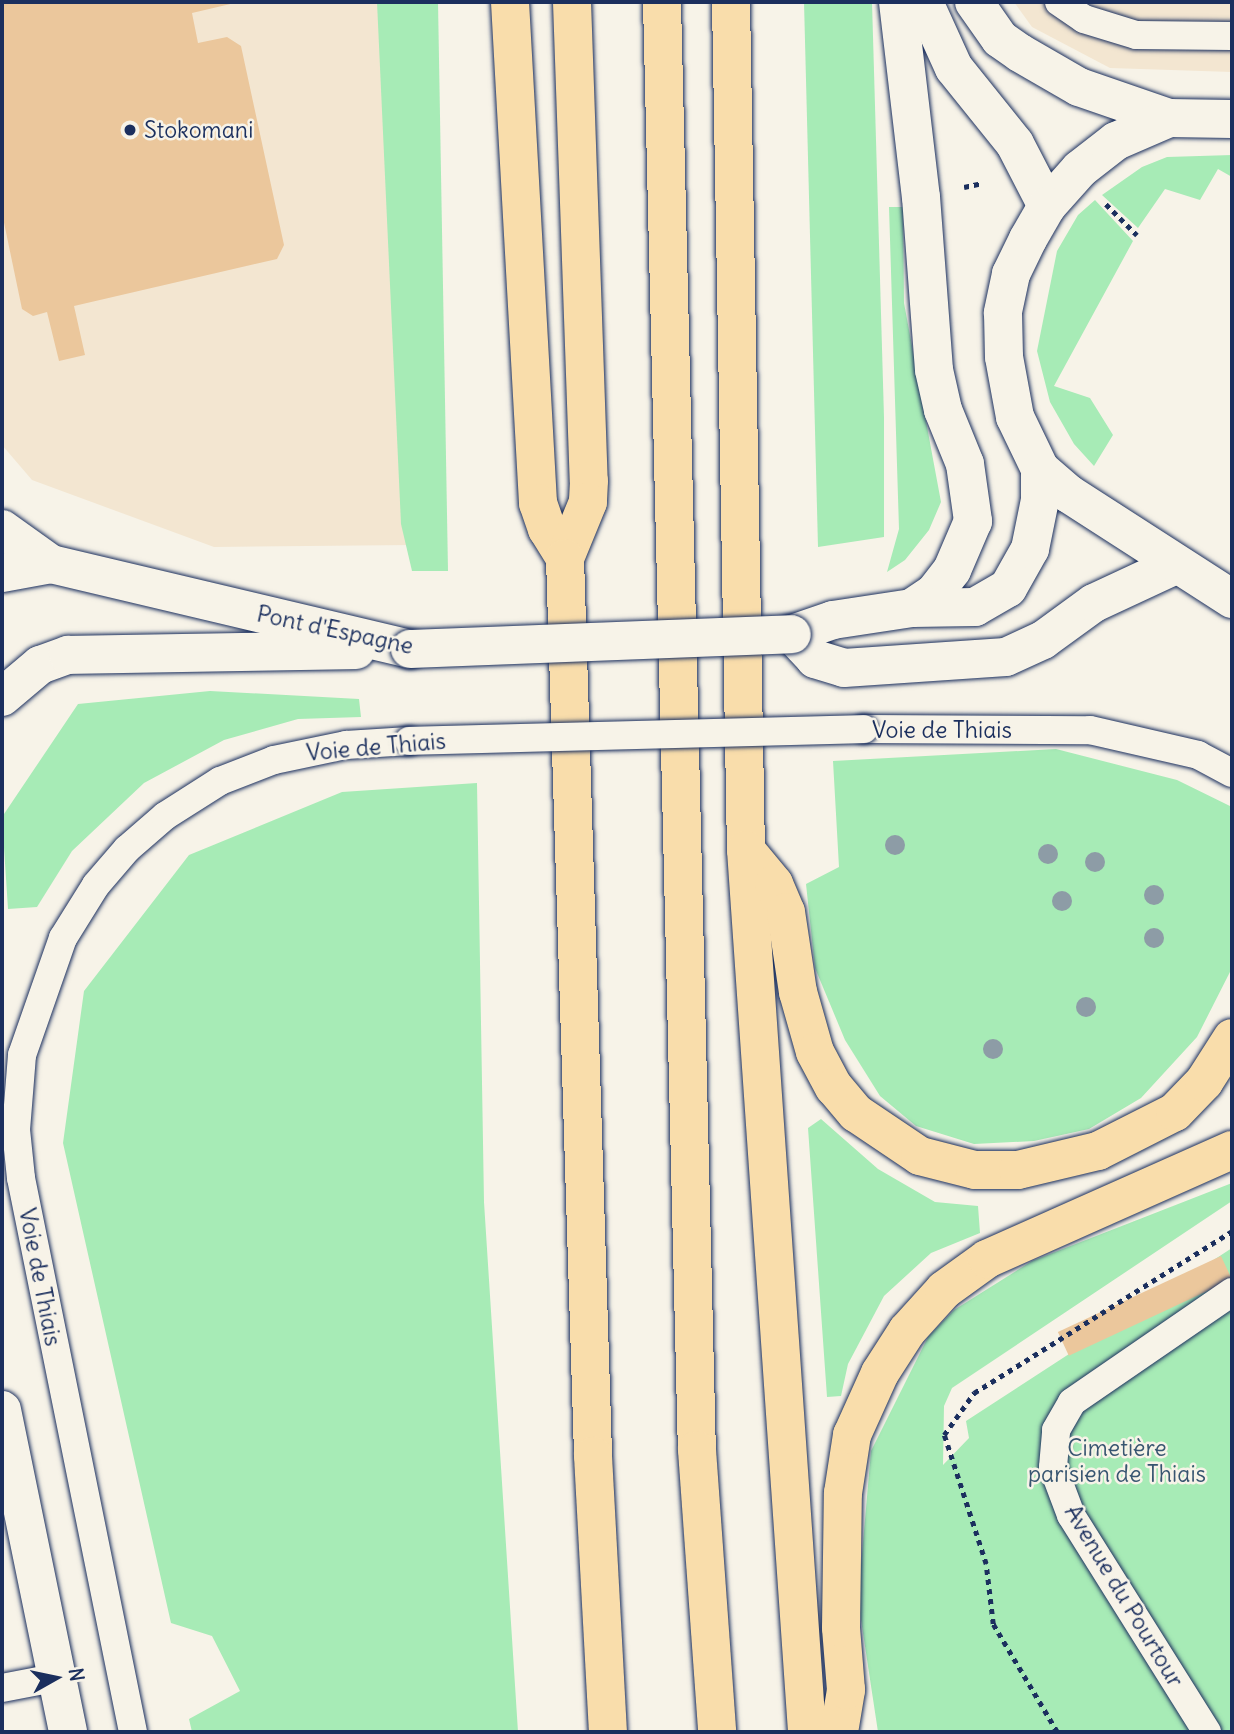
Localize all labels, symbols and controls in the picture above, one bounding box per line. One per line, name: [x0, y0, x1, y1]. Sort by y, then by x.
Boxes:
place label: Stokomani: [144, 116, 253, 144]
marker: Stokomani: [122, 122, 138, 138]
street label: Pont d'Espagne: [254, 600, 416, 660]
street label: Voie de Thiais: [872, 716, 1012, 744]
street label: Voie de Thiais: [305, 727, 447, 767]
street label: Voie de Thiais: [13, 1206, 67, 1348]
park label: Cimetière parisien de Thiais: [1028, 1434, 1206, 1488]
street label: Avenue du Pourtour: [1059, 1500, 1189, 1692]
north arrow: [21, 1643, 91, 1713]
text: N: [64, 1666, 90, 1683]

